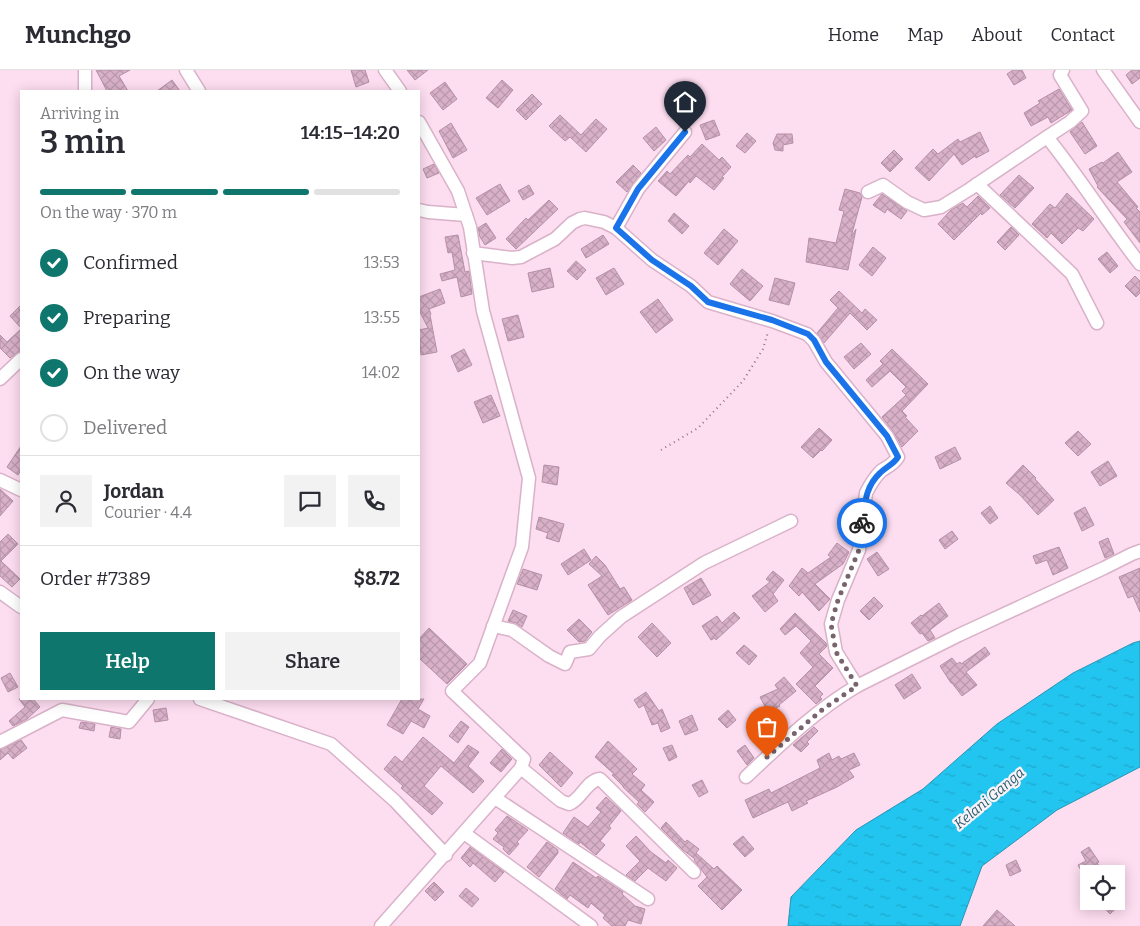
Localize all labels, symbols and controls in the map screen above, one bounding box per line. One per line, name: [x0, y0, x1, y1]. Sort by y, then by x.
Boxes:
text: Munchgo: [25, 21, 131, 49]
text: Home: [828, 24, 879, 46]
text: Map: [907, 24, 943, 46]
text: About: [971, 24, 1022, 46]
text: Contact: [1050, 24, 1115, 46]
pin: [664, 81, 706, 132]
icon: home: [671, 88, 699, 116]
text: Arriving in: [40, 104, 119, 123]
text: 14:15–14:20: [301, 121, 400, 144]
text: 3 min: [40, 123, 125, 161]
text: On the way · 370 m: [40, 203, 177, 222]
icon: check: [40, 249, 68, 277]
text: Confirmed: [83, 251, 178, 274]
text: 13:53: [364, 253, 400, 272]
icon: check: [40, 304, 68, 332]
text: Preparing: [83, 306, 171, 329]
text: 13:55: [364, 308, 400, 327]
icon: check: [40, 359, 68, 387]
text: On the way: [83, 361, 180, 384]
text: 14:02: [362, 363, 400, 382]
text: Delivered: [83, 416, 167, 439]
button: person: [40, 475, 92, 527]
button: chat: [284, 475, 336, 527]
button: phone: [348, 475, 400, 527]
text: Jordan: [104, 480, 164, 503]
courier: [837, 498, 887, 548]
text: Courier · 4.4: [104, 503, 192, 522]
icon: bike: [848, 509, 876, 537]
text: Order #7389: [40, 567, 151, 590]
text: $8.72: [354, 567, 400, 590]
button: Help: [40, 632, 215, 690]
button: Share: [225, 632, 400, 690]
pin: [746, 706, 788, 757]
icon: bag: [753, 713, 781, 741]
water label: Kelani Ganga: [951, 764, 1028, 833]
map controls: [1080, 865, 1125, 910]
button: locate: [1080, 865, 1125, 910]

